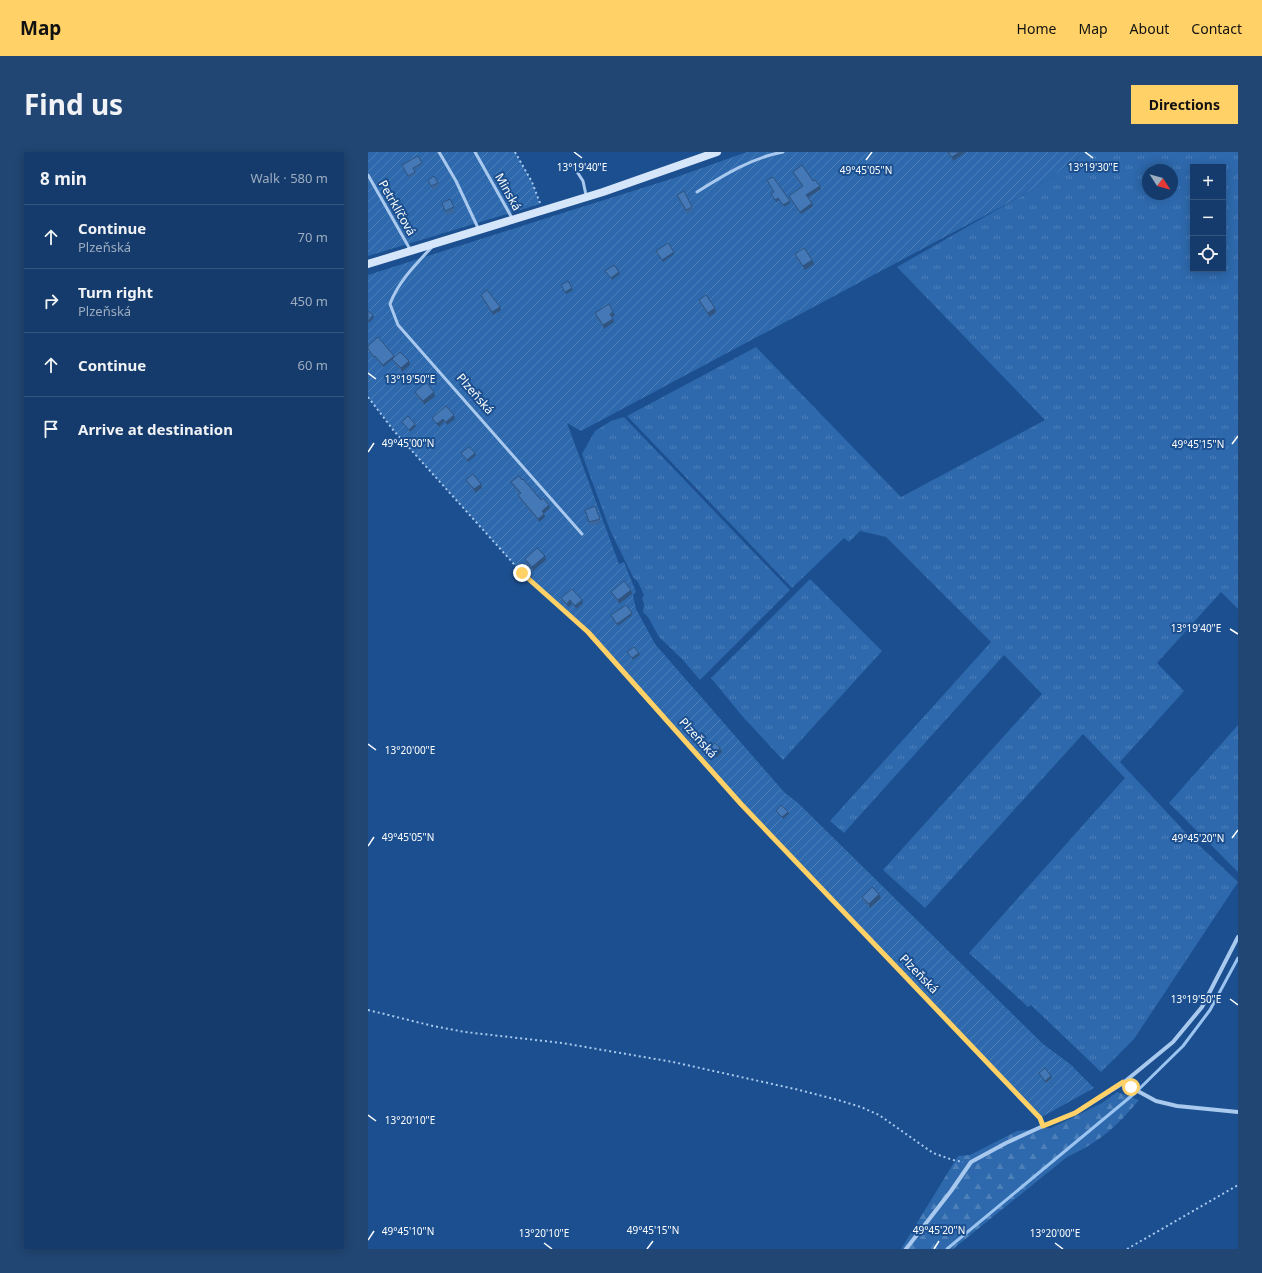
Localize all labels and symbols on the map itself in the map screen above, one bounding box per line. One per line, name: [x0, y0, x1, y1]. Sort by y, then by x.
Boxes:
text: 13°19'40"E: [557, 160, 607, 174]
text: 13°19'30"E: [1068, 160, 1118, 174]
text: 49°45'05"N: [840, 163, 892, 177]
north arrow: [1142, 164, 1178, 200]
street label: Minská: [491, 170, 526, 214]
street label: Petrklíčová: [375, 177, 420, 239]
street label: Plzeňská: [453, 370, 498, 418]
text: 13°19'50"E: [385, 372, 435, 386]
text: 49°45'00"N: [382, 436, 434, 450]
text: 49°45'15"N: [1172, 437, 1224, 451]
route end: [513, 564, 531, 582]
text: 13°19'40"E: [1171, 621, 1221, 635]
street label: Plzeňská: [676, 714, 721, 762]
text: 13°20'00"E: [385, 743, 435, 757]
text: 49°45'05"N: [382, 830, 434, 844]
text: 49°45'20"N: [1172, 831, 1224, 845]
street label: Plzeňská: [896, 950, 943, 997]
text: 13°19'50"E: [1171, 992, 1221, 1006]
route start: [1122, 1078, 1140, 1096]
text: 13°20'10"E: [385, 1113, 435, 1127]
text: 49°45'15"N: [627, 1223, 679, 1237]
text: 49°45'20"N: [913, 1223, 965, 1237]
text: 49°45'10"N: [382, 1224, 434, 1238]
text: 13°20'10"E: [519, 1226, 569, 1240]
text: 13°20'00"E: [1030, 1226, 1080, 1240]

